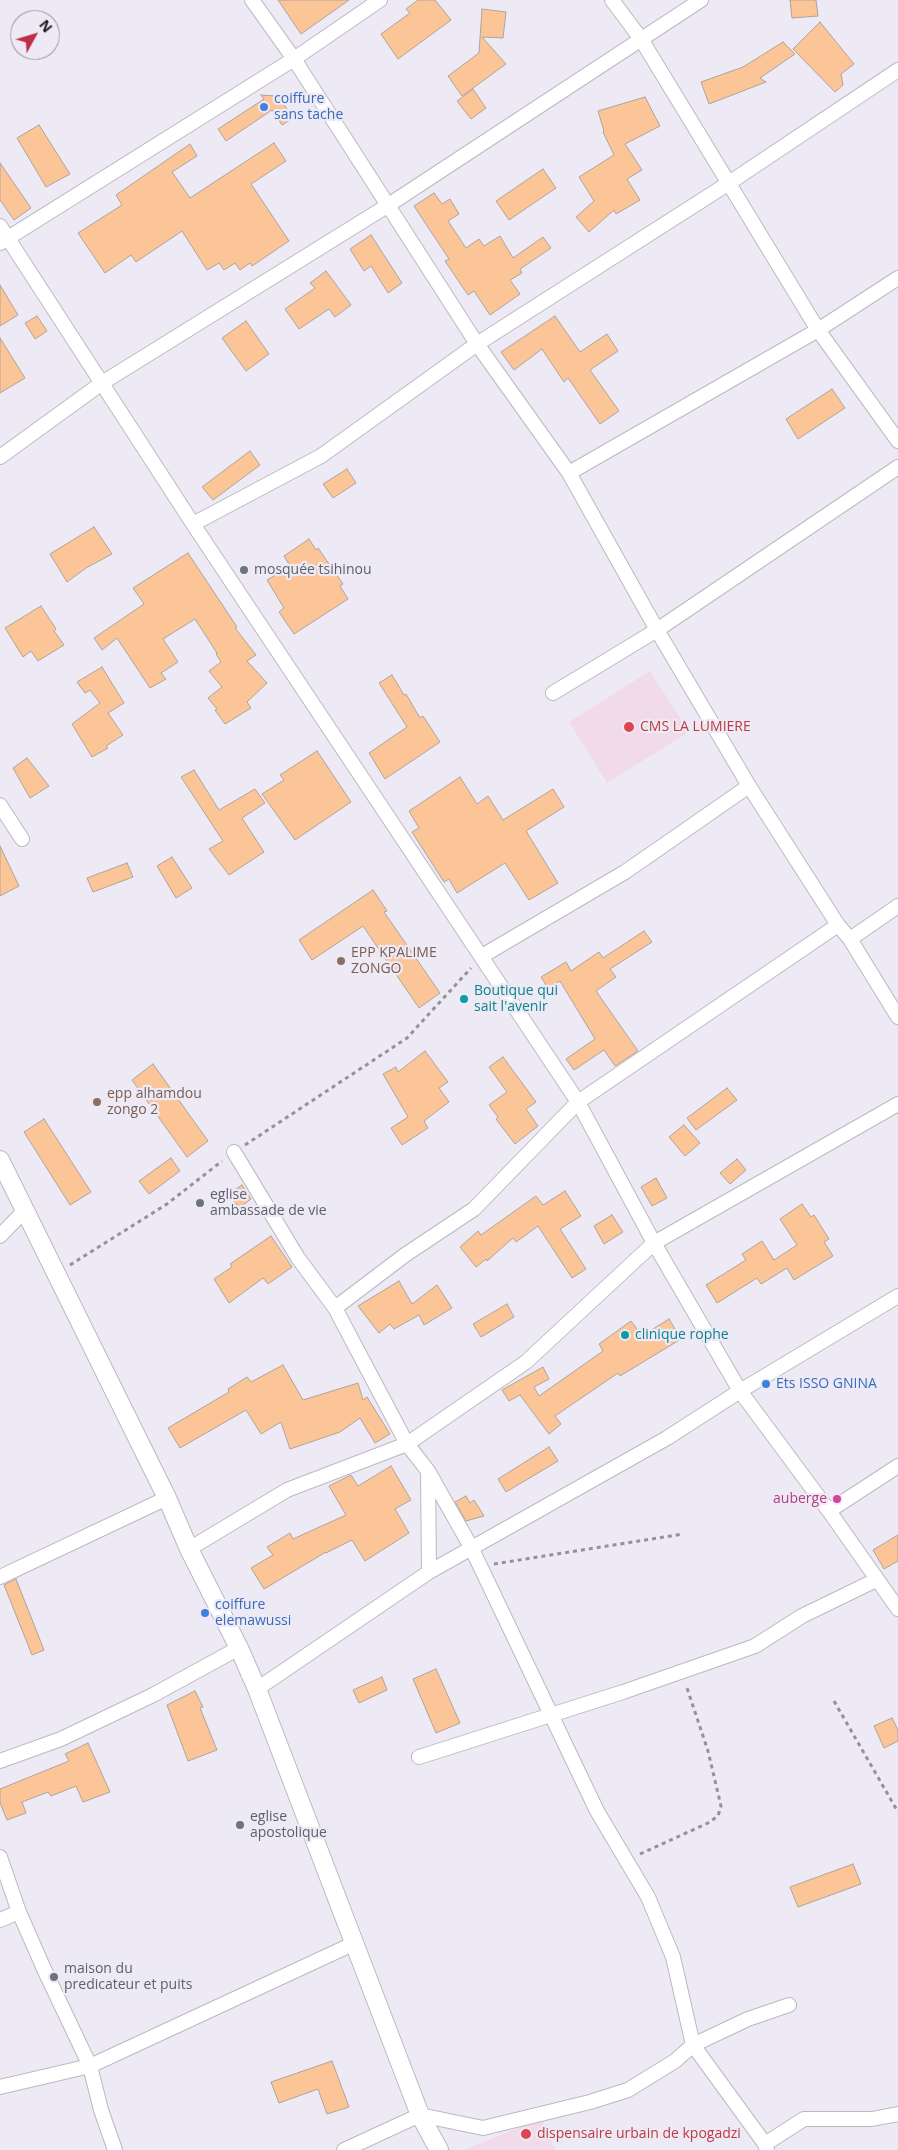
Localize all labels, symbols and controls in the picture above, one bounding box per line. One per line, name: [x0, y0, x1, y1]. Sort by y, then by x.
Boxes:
north arrow: [10, 10, 60, 60]
text: N: [35, 15, 57, 36]
place label: coiffure sans tache: [274, 91, 343, 124]
marker: coiffure sans tache: [258, 101, 270, 113]
place label: mosquée tsihinou: [254, 562, 371, 578]
marker: mosquée tsihinou: [238, 564, 250, 576]
place label: CMS LA LUMIERE: [640, 719, 751, 735]
marker: CMS LA LUMIERE: [622, 720, 636, 734]
place label: EPP KPALIME ZONGO: [351, 945, 437, 978]
marker: EPP KPALIME ZONGO: [335, 955, 347, 967]
place label: Boutique qui sait l'avenir: [474, 983, 558, 1016]
marker: Boutique qui sait l'avenir: [458, 993, 470, 1005]
place label: epp alhamdou zongo 2: [107, 1086, 202, 1118]
marker: epp alhamdou zongo 2: [91, 1096, 103, 1108]
place label: eglise ambassade de vie: [210, 1187, 327, 1220]
marker: eglise ambassade de vie: [194, 1197, 206, 1209]
place label: clinique rophe: [635, 1327, 729, 1343]
marker: clinique rophe: [619, 1329, 631, 1341]
place label: Ets ISSO GNINA: [776, 1376, 877, 1392]
marker: Ets ISSO GNINA: [760, 1378, 772, 1390]
place label: auberge: [773, 1491, 827, 1507]
marker: auberge: [831, 1493, 843, 1505]
place label: coiffure elemawussi: [215, 1597, 291, 1630]
marker: coiffure elemawussi: [199, 1607, 211, 1619]
place label: eglise apostolique: [250, 1809, 327, 1841]
marker: eglise apostolique: [234, 1819, 246, 1831]
place label: maison du predicateur et puits: [64, 1961, 192, 1994]
marker: maison du predicateur et puits: [48, 1971, 60, 1983]
place label: dispensaire urbain de kpogadzi: [537, 2126, 741, 2142]
marker: dispensaire urbain de kpogadzi: [519, 2127, 533, 2141]

